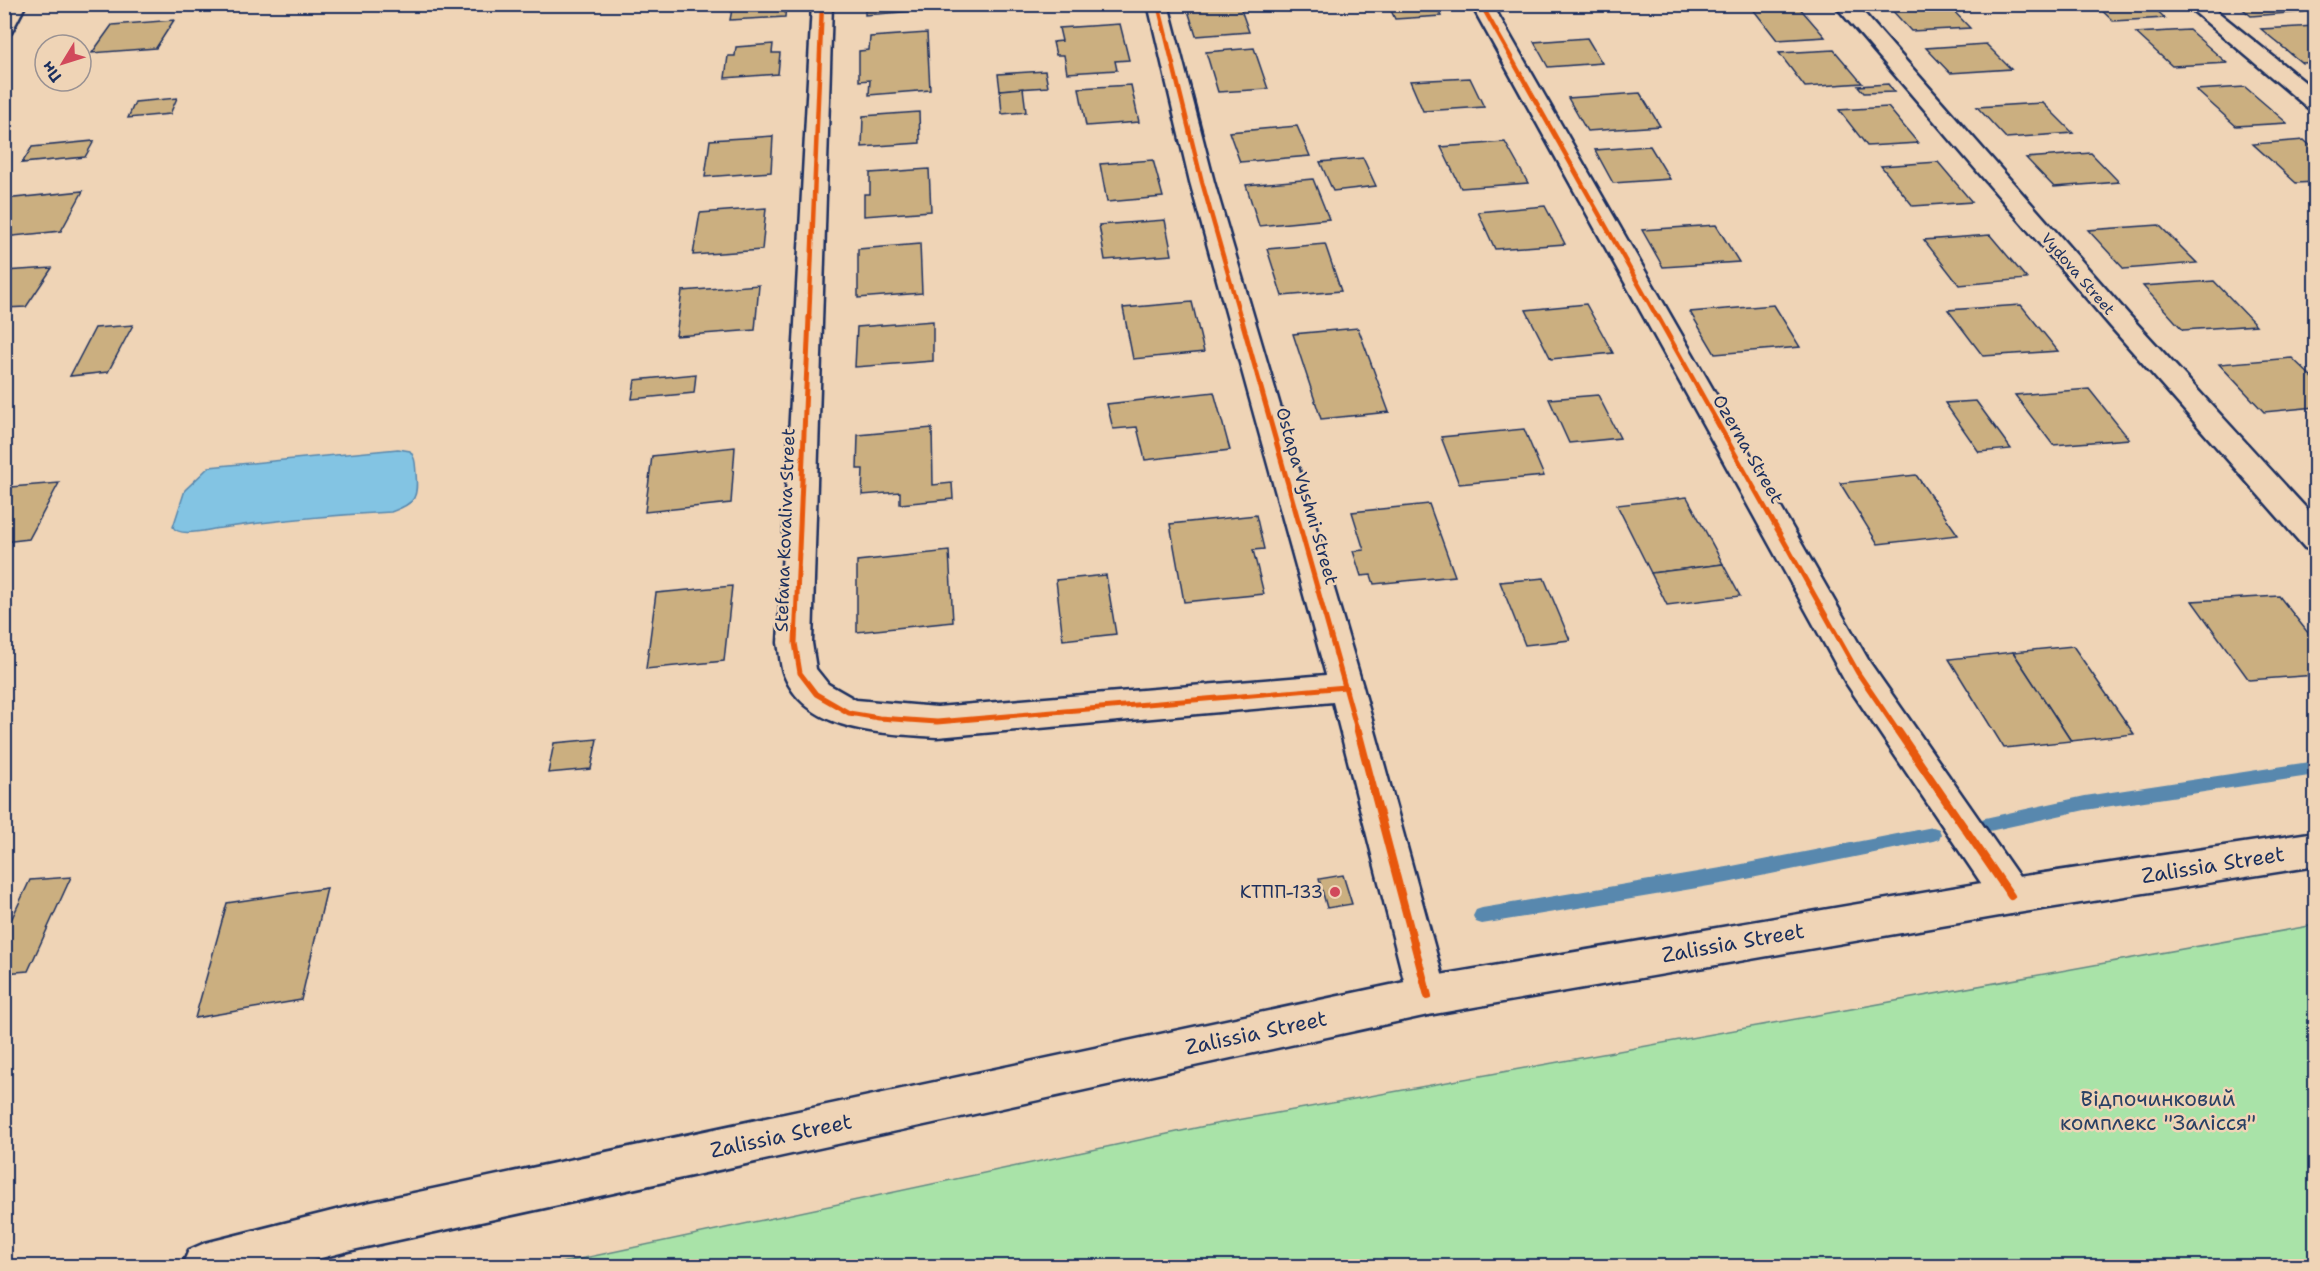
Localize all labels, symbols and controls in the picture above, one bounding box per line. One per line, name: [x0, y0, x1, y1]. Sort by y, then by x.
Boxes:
north arrow: [33, 33, 93, 93]
text: Пн: [37, 57, 66, 87]
street label: Vydova Street: [2037, 229, 2119, 319]
street label: Ozerna Street: [1707, 390, 1789, 508]
street label: Ostapa Vyshni Street: [1270, 404, 1344, 588]
street label: Stefana Kovaliva Street: [769, 427, 801, 632]
street label: Zalissia Street: [2140, 840, 2286, 890]
place label: КТПП-133: [1240, 880, 1323, 904]
marker: КТПП-133: [1328, 885, 1342, 899]
street label: Zalissia Street: [1660, 917, 1806, 969]
street label: Zalissia Street: [1183, 1004, 1329, 1062]
park label: Відпочинковий комплекс "Залісся": [2060, 1085, 2256, 1137]
street label: Zalissia Street: [708, 1107, 854, 1165]

